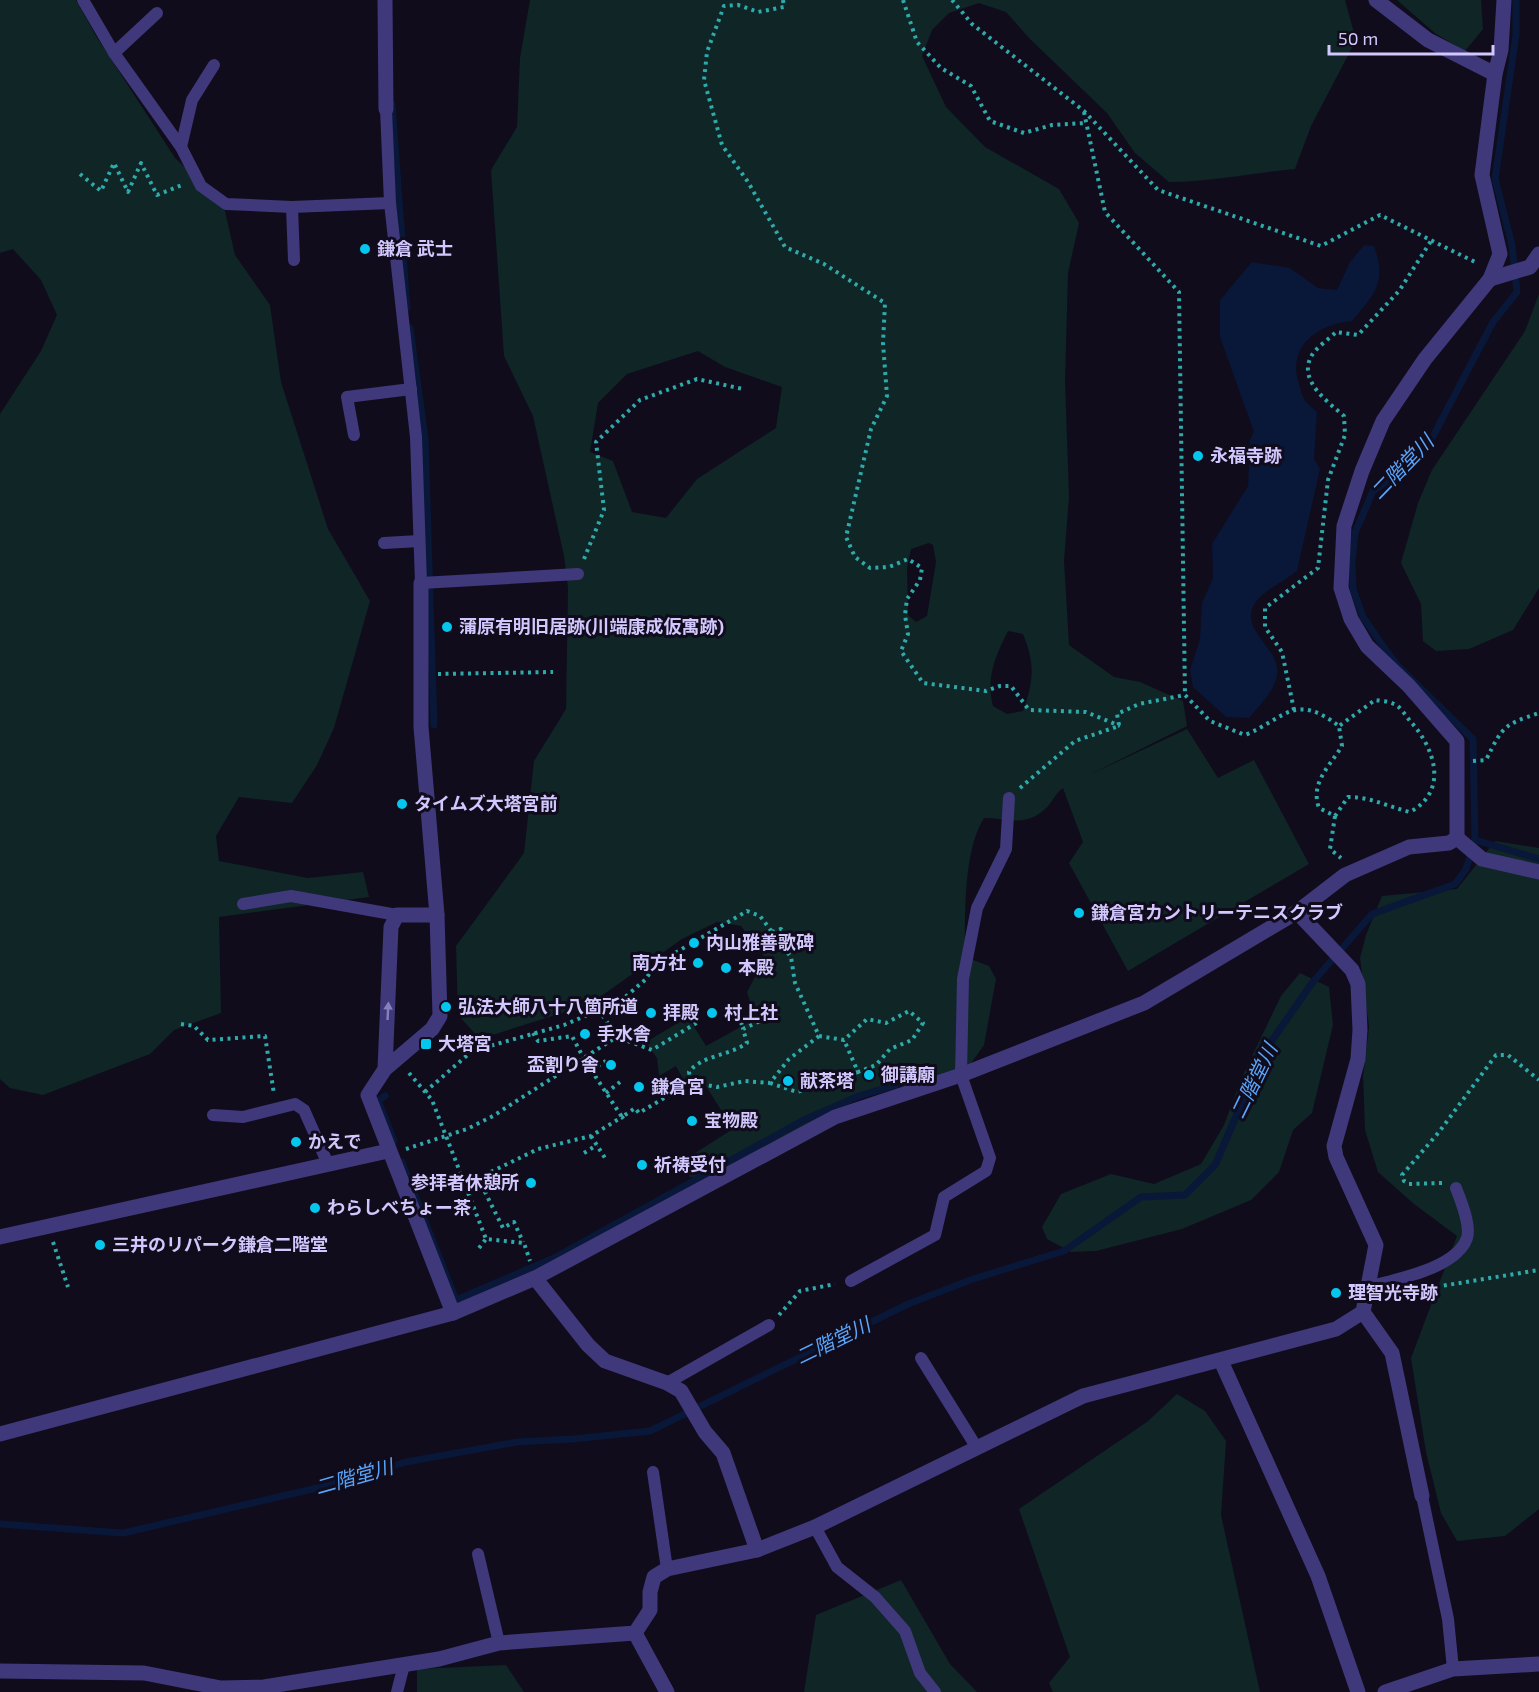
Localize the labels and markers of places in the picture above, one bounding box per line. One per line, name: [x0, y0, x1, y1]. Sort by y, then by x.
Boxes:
place label: 鎌倉 武士: [377, 237, 453, 259]
marker: 鎌倉 武士: [358, 242, 372, 256]
place label: 永福寺跡: [1210, 444, 1282, 466]
marker: 永福寺跡: [1191, 449, 1205, 463]
place label: 蒲原有明旧居跡(川端康成仮寓跡): [459, 615, 724, 637]
marker: 蒲原有明旧居跡(川端康成仮寓跡): [440, 620, 454, 634]
place label: タイムズ大塔宮前: [414, 792, 558, 814]
marker: タイムズ大塔宮前: [395, 797, 409, 811]
place label: 鎌倉宮カントリーテニスクラブ: [1091, 901, 1343, 923]
marker: 鎌倉宮カントリーテニスクラブ: [1072, 906, 1086, 920]
place label: 内山雅善歌碑: [706, 931, 814, 953]
marker: 内山雅善歌碑: [687, 936, 701, 950]
place label: 南方社: [632, 951, 686, 973]
marker: 南方社: [691, 956, 705, 970]
place label: 本殿: [738, 956, 774, 978]
marker: 本殿: [719, 961, 733, 975]
place label: 弘法大師八十八箇所道: [458, 995, 638, 1017]
marker: 弘法大師八十八箇所道: [439, 1000, 453, 1014]
place label: 拝殿: [663, 1001, 699, 1023]
place label: 村上社: [724, 1001, 778, 1023]
marker: 拝殿: [644, 1006, 658, 1020]
marker: 村上社: [705, 1006, 719, 1020]
place label: 手水舎: [597, 1022, 651, 1044]
marker: 手水舎: [578, 1027, 592, 1041]
place label: 大塔宮: [438, 1032, 492, 1054]
marker: 大塔宮: [419, 1037, 433, 1051]
place label: 盃割り舎: [527, 1053, 599, 1075]
marker: 盃割り舎: [604, 1058, 618, 1072]
place label: 御講廟: [880, 1063, 935, 1085]
marker: 御講廟: [862, 1068, 876, 1082]
place label: 献茶塔: [800, 1069, 854, 1091]
marker: 献茶塔: [781, 1074, 795, 1088]
place label: 鎌倉宮: [651, 1075, 705, 1097]
marker: 鎌倉宮: [632, 1080, 646, 1094]
place label: 宝物殿: [704, 1109, 758, 1131]
marker: 宝物殿: [685, 1114, 699, 1128]
place label: かえで: [308, 1130, 361, 1152]
marker: かえで: [289, 1135, 303, 1149]
place label: 祈祷受付: [654, 1153, 726, 1175]
marker: 祈祷受付: [635, 1158, 649, 1172]
place label: 参拝者休憩所: [411, 1171, 519, 1193]
marker: 参拝者休憩所: [524, 1176, 538, 1190]
place label: わらしべちょー茶: [327, 1196, 471, 1218]
marker: わらしべちょー茶: [308, 1201, 322, 1215]
place label: 三井のリパーク鎌倉二階堂: [112, 1233, 328, 1255]
marker: 三井のリパーク鎌倉二階堂: [93, 1238, 107, 1252]
place label: 理智光寺跡: [1348, 1281, 1438, 1303]
marker: 理智光寺跡: [1329, 1286, 1343, 1300]

